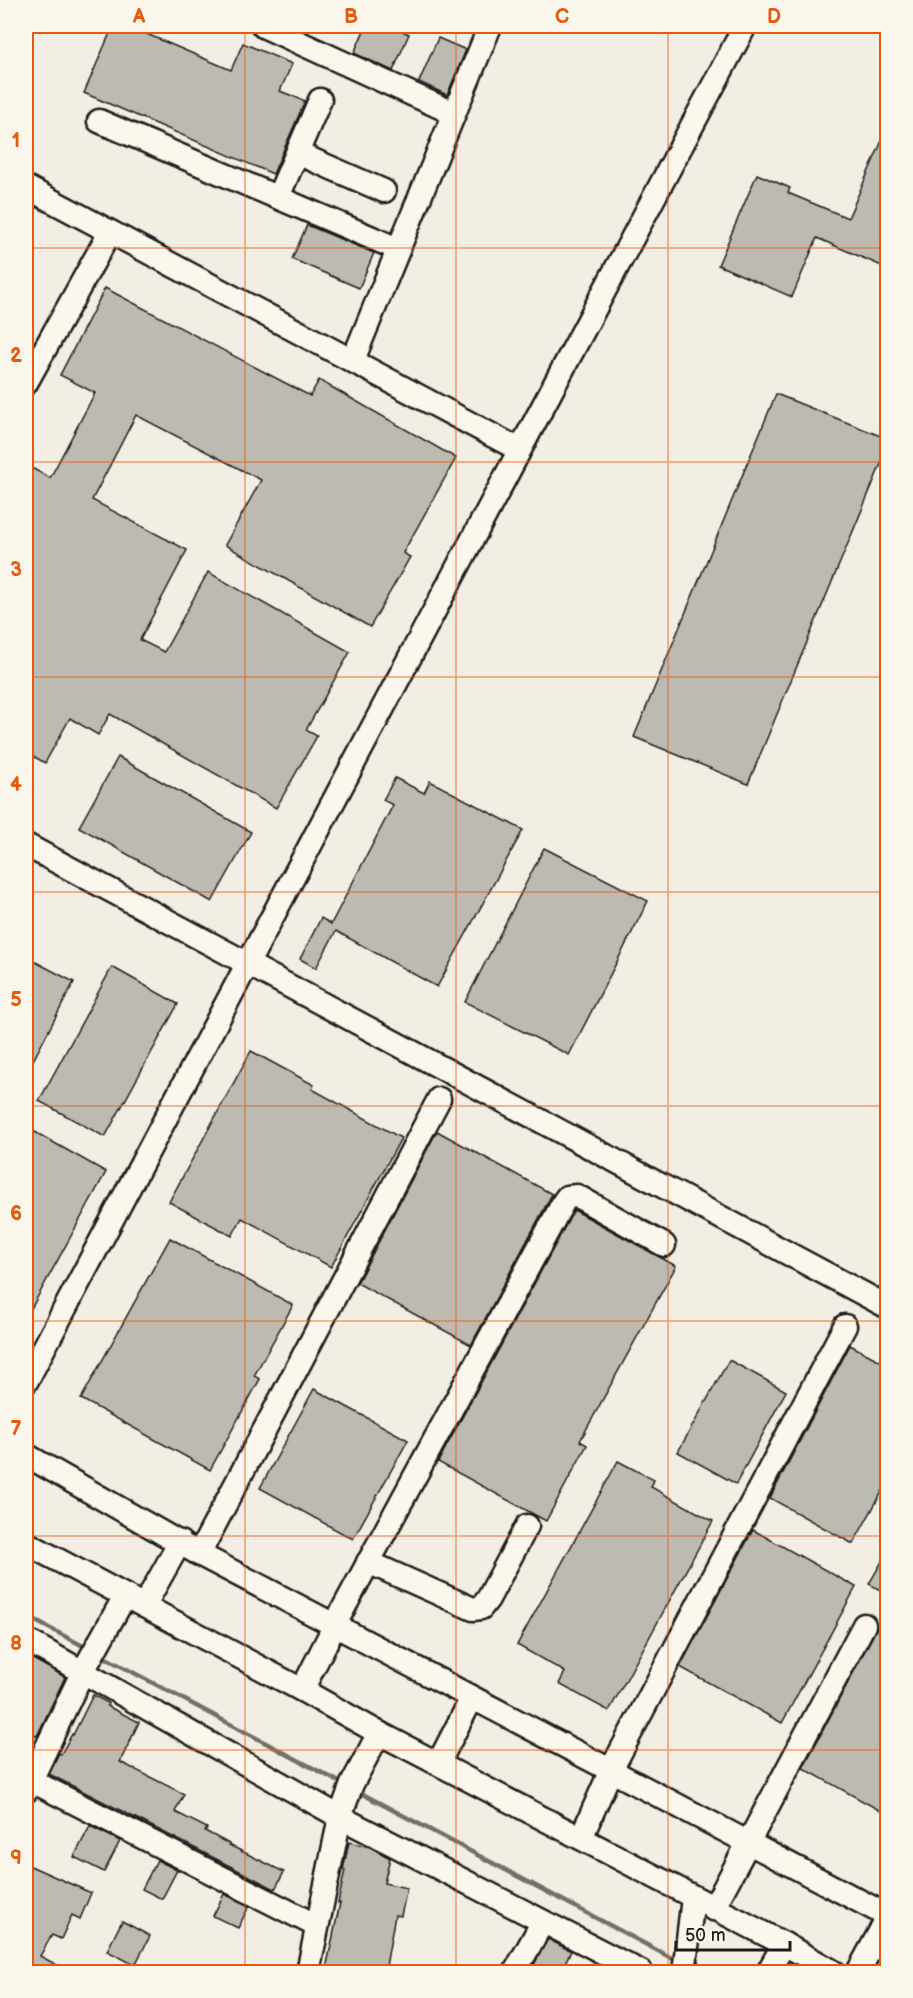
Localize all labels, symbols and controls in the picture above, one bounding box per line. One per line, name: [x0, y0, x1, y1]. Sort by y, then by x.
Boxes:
text: A: [132, 5, 146, 29]
text: B: [344, 5, 358, 29]
text: C: [555, 5, 569, 29]
text: D: [767, 5, 781, 29]
text: 1: [12, 129, 20, 153]
text: 2: [10, 344, 22, 368]
text: 3: [10, 558, 22, 582]
text: 4: [10, 773, 22, 797]
text: 5: [10, 988, 22, 1012]
text: 6: [10, 1202, 22, 1226]
text: 7: [10, 1417, 22, 1441]
text: 8: [10, 1632, 22, 1656]
text: 9: [10, 1846, 22, 1870]
scale bar: [676, 1914, 790, 1952]
text: 50 m: [685, 1925, 726, 1946]

